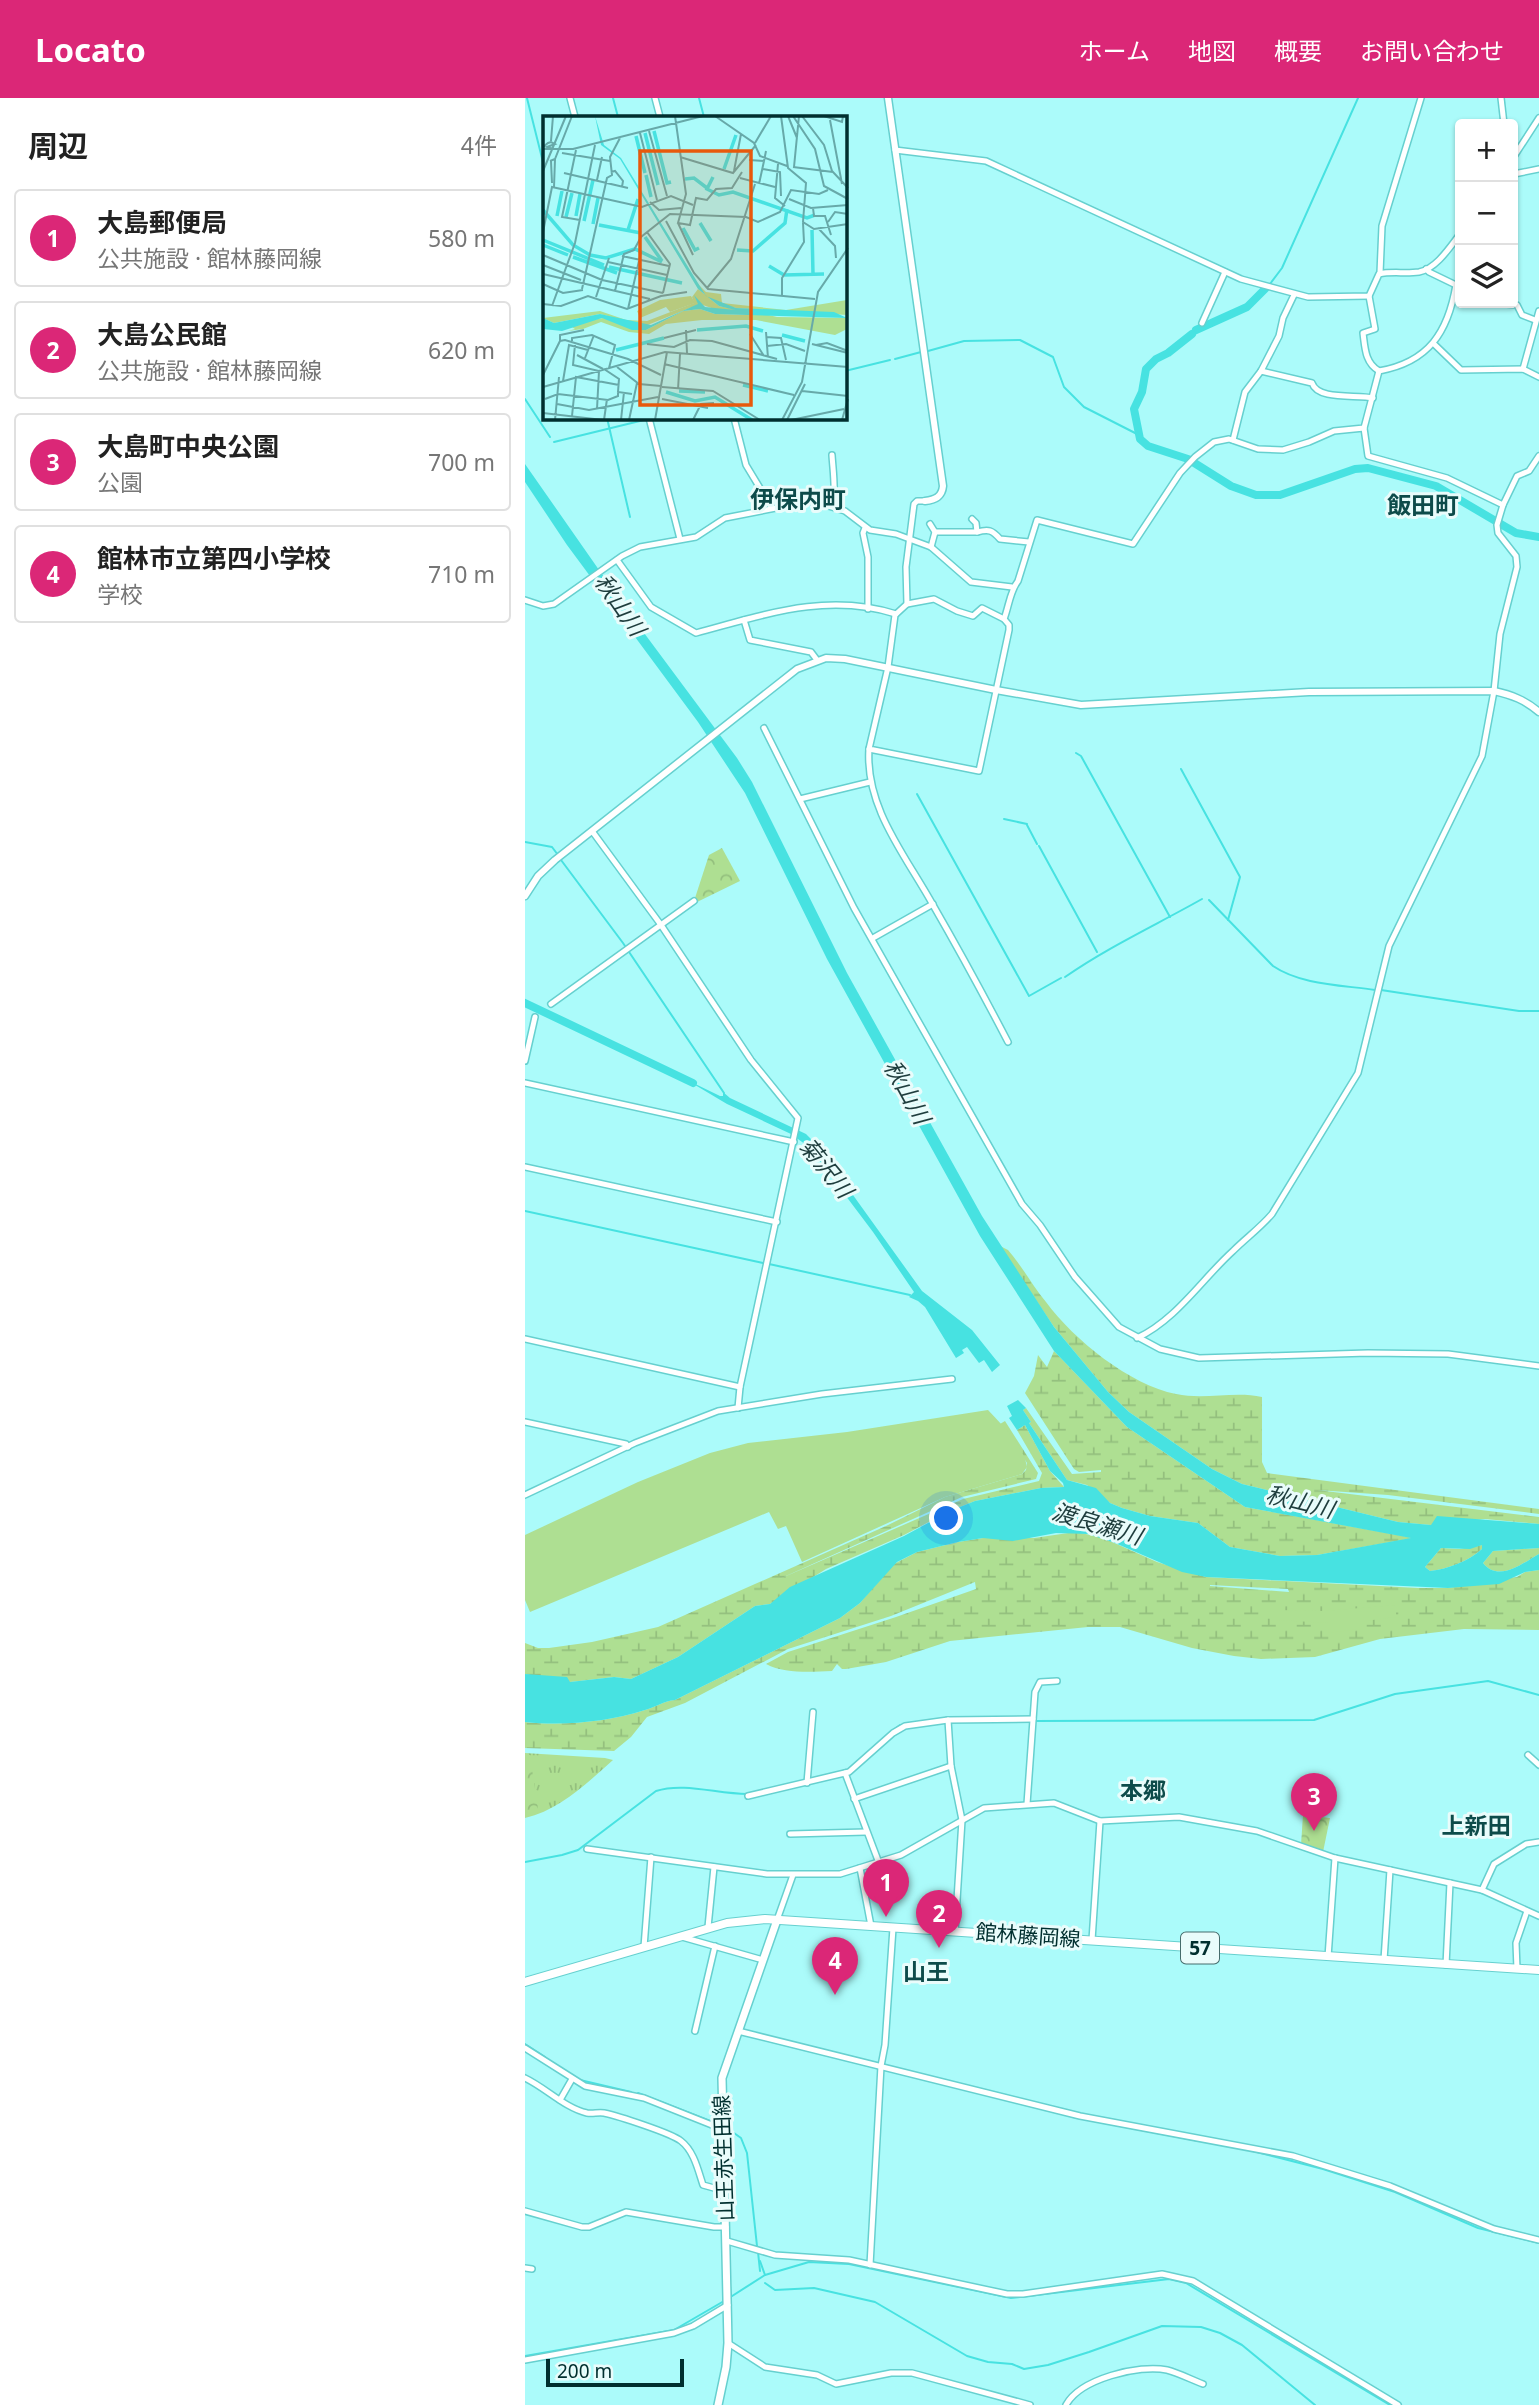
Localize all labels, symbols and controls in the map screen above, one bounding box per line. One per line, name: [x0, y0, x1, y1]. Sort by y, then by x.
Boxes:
text: Locato: [35, 27, 146, 72]
text: ホーム: [1079, 34, 1150, 67]
text: 地図: [1188, 34, 1236, 67]
text: 概要: [1274, 34, 1322, 67]
text: お問い合わせ: [1360, 34, 1504, 67]
inset map: [543, 116, 847, 420]
map controls: [1455, 119, 1518, 308]
button: +: [1455, 119, 1518, 182]
text: 周辺: [28, 125, 88, 166]
text: 4件: [461, 129, 497, 161]
button: −: [1455, 182, 1518, 245]
text: 大島郵便局: [97, 204, 227, 240]
text: 1: [46, 222, 60, 254]
text: 580 m: [428, 222, 495, 254]
text: 公共施設 · 館林藤岡線: [97, 242, 322, 274]
button: layers: [1455, 245, 1518, 308]
text: 大島公民館: [97, 316, 227, 352]
text: 2: [46, 334, 60, 366]
text: 620 m: [428, 334, 495, 366]
text: 公共施設 · 館林藤岡線: [97, 354, 322, 386]
text: 大島町中央公園: [97, 428, 279, 464]
text: 3: [46, 446, 60, 478]
text: 700 m: [428, 446, 495, 478]
text: 公園: [97, 466, 143, 498]
district label: 伊保内町: [750, 482, 846, 515]
district label: 飯田町: [1387, 488, 1459, 521]
text: 館林市立第四小学校: [97, 540, 331, 576]
text: 4: [46, 558, 60, 590]
text: 710 m: [428, 558, 495, 590]
water label: 秋山川: [588, 567, 655, 644]
text: 学校: [97, 578, 143, 610]
water label: 秋山川: [877, 1054, 940, 1132]
water label: 菊沢川: [793, 1130, 863, 1207]
water label: 秋山川: [1263, 1477, 1340, 1526]
water label: 渡良瀬川: [1049, 1494, 1149, 1553]
your location: [929, 1501, 963, 1535]
pin: 3: [1291, 1773, 1337, 1831]
district label: 本郷: [1120, 1774, 1166, 1806]
district label: 上新田: [1442, 1809, 1511, 1841]
pin: 1: [863, 1859, 909, 1917]
pin: 2: [916, 1890, 962, 1948]
street label: 館林藤岡線: [975, 1917, 1081, 1953]
road number: 57: [1181, 1932, 1219, 1964]
pin: 4: [812, 1937, 858, 1995]
district label: 山王: [903, 1955, 949, 1987]
street label: 山王赤生田線: [707, 2095, 739, 2221]
scale bar: [546, 2356, 684, 2388]
text: 200 m: [557, 2358, 612, 2384]

